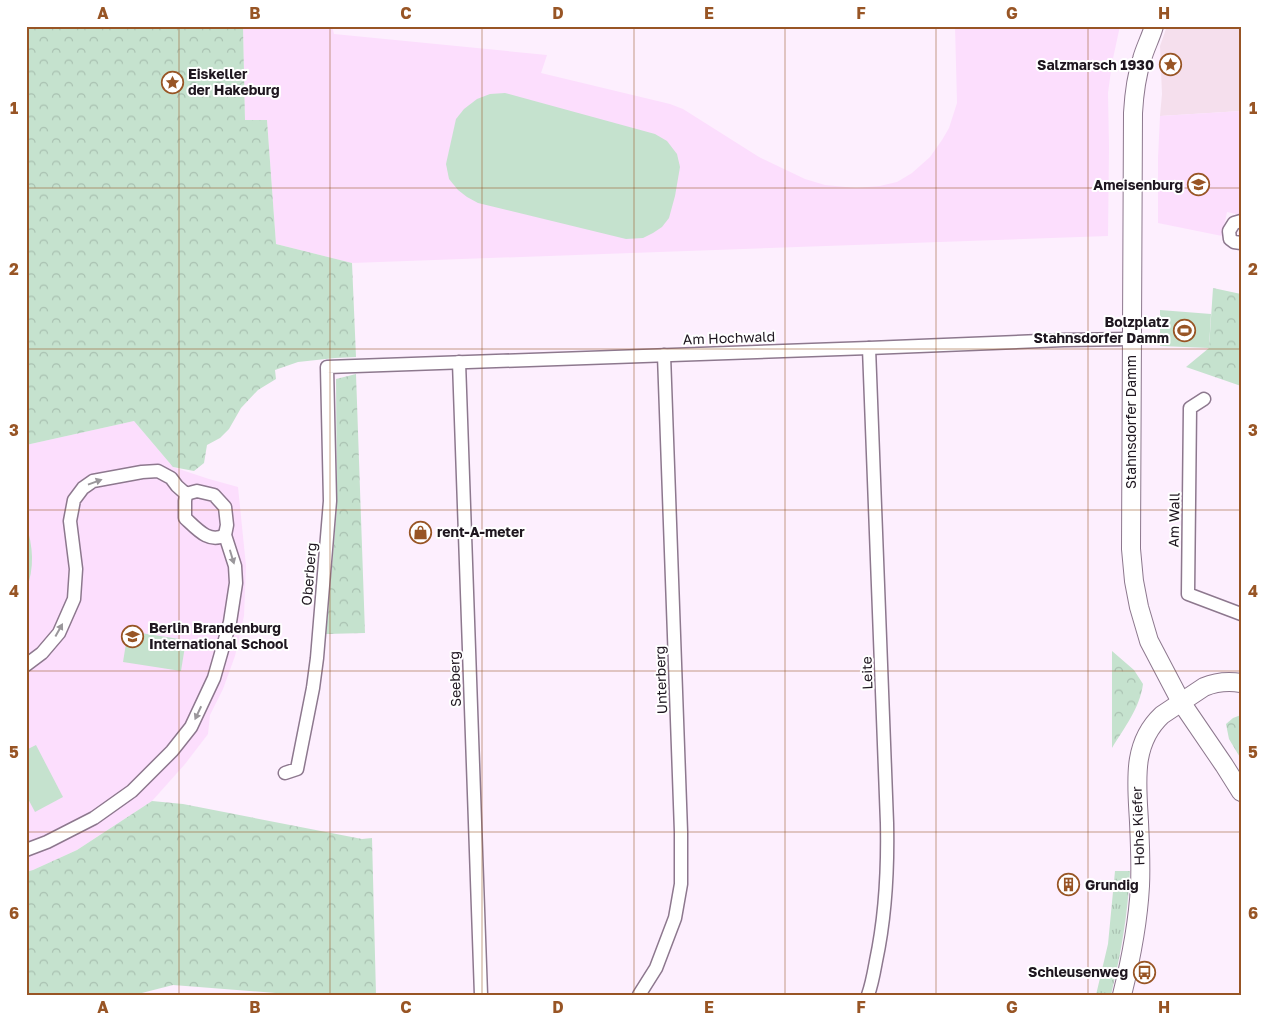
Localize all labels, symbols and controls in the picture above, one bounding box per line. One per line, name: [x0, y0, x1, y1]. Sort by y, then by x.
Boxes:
text: A: [97, 3, 109, 23]
text: B: [249, 3, 261, 23]
text: C: [400, 3, 412, 23]
text: D: [552, 3, 564, 23]
text: E: [704, 3, 714, 23]
text: F: [856, 3, 866, 23]
text: G: [1006, 3, 1018, 23]
text: H: [1158, 3, 1170, 23]
place icon: Salzmarsch 1930: [1158, 53, 1182, 77]
place label: Salzmarsch 1930: [1037, 56, 1154, 73]
place label: Eiskeller der Hakeburg: [188, 65, 280, 98]
place icon: Eiskeller der Hakeburg: [160, 70, 184, 94]
text: 1: [10, 98, 18, 118]
text: 1: [1249, 98, 1257, 118]
school or university icon: Ameisenburg: [1187, 173, 1211, 197]
place label: Ameisenburg: [1093, 176, 1183, 193]
text: 2: [9, 259, 19, 279]
text: 2: [1248, 259, 1258, 279]
place label: Bolzplatz Stahnsdorfer Damm: [1034, 313, 1169, 346]
sports icon: Bolzplatz Stahnsdorfer Damm: [1173, 318, 1197, 342]
street label: Am Hochwald: [683, 327, 775, 348]
street label: Stahnsdorfer Damm: [1122, 355, 1139, 489]
text: 3: [9, 420, 19, 440]
text: 3: [1248, 420, 1258, 440]
one-way arrow: [88, 478, 103, 486]
street label: Am Wall: [1165, 492, 1182, 548]
shop icon: rent-A-meter: [409, 520, 433, 544]
place label: rent-A-meter: [437, 523, 525, 540]
street label: Oberberg: [297, 542, 320, 606]
one-way arrow: [229, 550, 237, 565]
text: 4: [9, 581, 19, 601]
text: 4: [1248, 581, 1258, 601]
place label: Berlin Brandenburg International School: [149, 619, 288, 652]
one-way arrow: [55, 622, 63, 637]
school or university icon: Berlin Brandenburg International School: [121, 624, 145, 648]
street label: Unterberg: [651, 645, 670, 715]
street label: Seeberg: [445, 651, 464, 707]
street label: Leite: [857, 656, 876, 690]
one-way arrow: [194, 706, 202, 720]
text: 5: [9, 742, 19, 762]
text: 5: [1248, 742, 1258, 762]
street label: Hohe Kiefer: [1128, 786, 1147, 866]
building icon: Grundig: [1057, 873, 1081, 897]
place label: Grundig: [1085, 876, 1139, 893]
text: 6: [9, 903, 19, 923]
text: 6: [1248, 903, 1258, 923]
bus stop icon: Schleusenweg: [1132, 960, 1156, 984]
place label: Schleusenweg: [1028, 963, 1128, 980]
text: A: [97, 997, 109, 1017]
text: B: [249, 997, 261, 1017]
text: C: [400, 997, 412, 1017]
text: D: [552, 997, 564, 1017]
text: E: [704, 997, 714, 1017]
text: F: [856, 997, 866, 1017]
text: G: [1006, 997, 1018, 1017]
text: H: [1158, 997, 1170, 1017]

